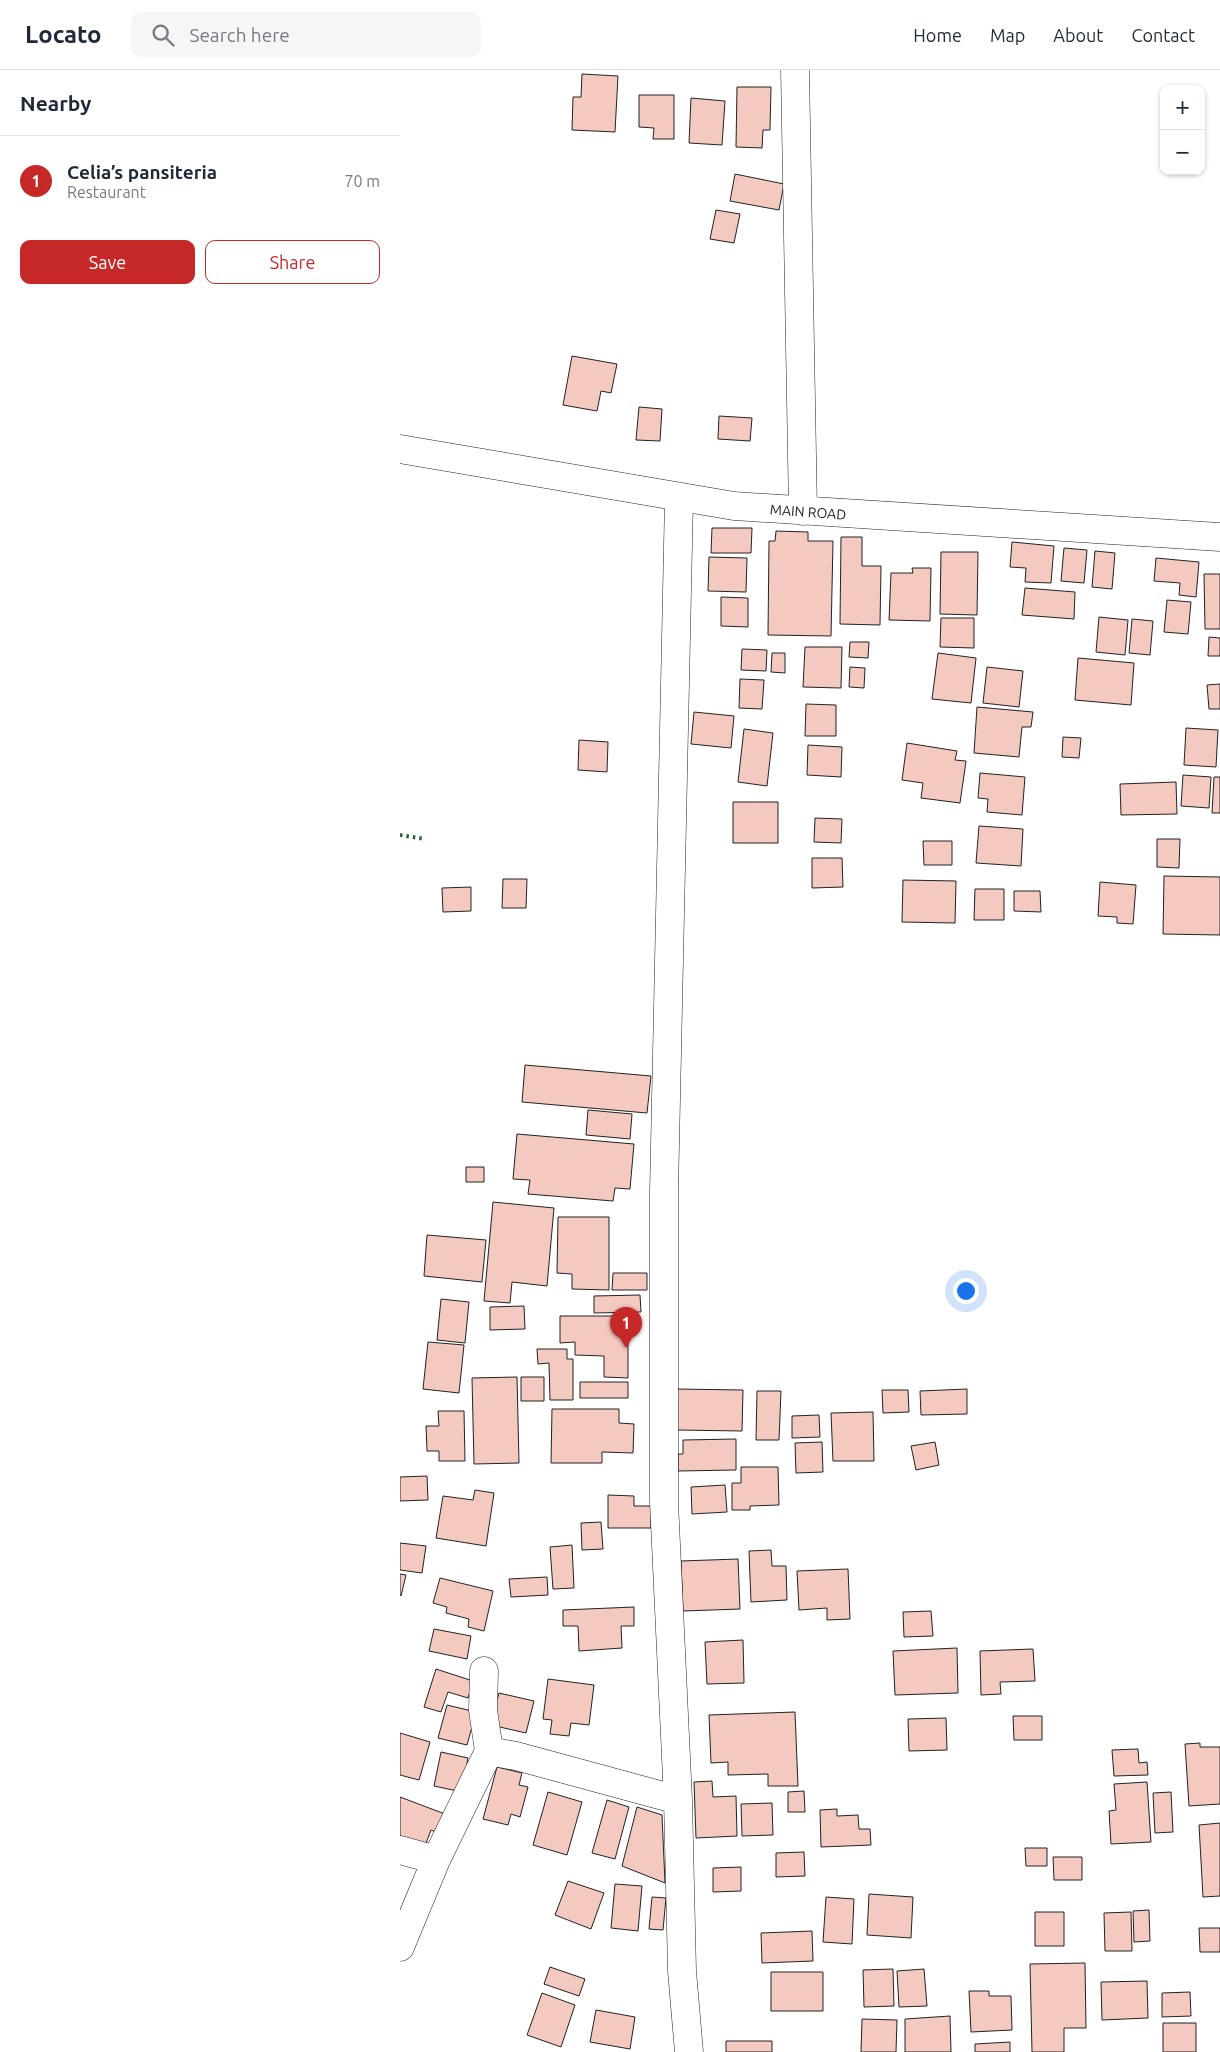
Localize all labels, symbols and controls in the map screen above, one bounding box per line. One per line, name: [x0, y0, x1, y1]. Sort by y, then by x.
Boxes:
search box: [131, 12, 481, 57]
text: Locato: [25, 21, 101, 48]
icon: search: [149, 21, 177, 49]
text: Search here: [189, 24, 290, 46]
text: Home: [913, 25, 962, 45]
text: Map: [990, 25, 1025, 45]
text: About: [1053, 25, 1103, 45]
text: Contact: [1131, 25, 1195, 45]
map controls: [1160, 85, 1205, 175]
button: +: [1160, 85, 1205, 130]
text: Nearby: [20, 91, 91, 115]
button: −: [1160, 130, 1205, 175]
text: Celia’s pansiteria: [67, 161, 217, 183]
text: 1: [31, 172, 41, 190]
text: 70 m: [344, 172, 380, 190]
text: Restaurant: [67, 183, 146, 201]
button: Save: [20, 240, 195, 284]
button: Share: [205, 240, 380, 284]
street label: MAIN ROAD: [769, 501, 847, 523]
your location: [953, 1278, 979, 1304]
pin: 1: [610, 1307, 642, 1348]

